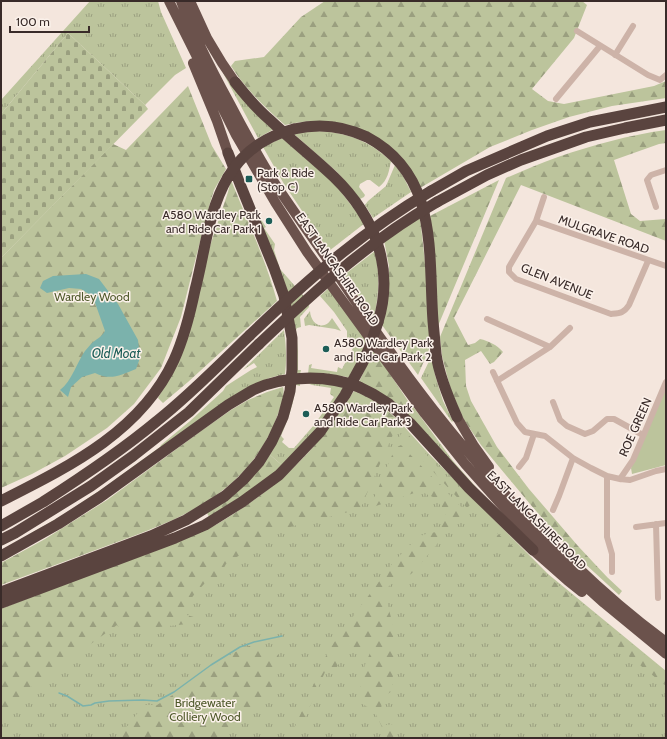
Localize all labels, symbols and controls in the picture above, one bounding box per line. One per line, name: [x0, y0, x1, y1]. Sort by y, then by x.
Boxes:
scale bar: [10, 8, 89, 34]
text: 100 m: [16, 14, 50, 29]
place label: Park & Ride (Stop C): [257, 165, 314, 194]
marker: Park & Ride (Stop C): [244, 174, 254, 184]
place label: A580 Wardley Park and Ride Car Park 1: [163, 207, 262, 236]
street label: EAST LANCASHIRE ROAD: [293, 210, 383, 329]
street label: MULGRAVE ROAD: [557, 211, 652, 257]
marker: A580 Wardley Park and Ride Car Park 1: [264, 216, 274, 226]
street label: GLEN AVENUE: [519, 260, 596, 302]
park label: Wardley Wood: [54, 289, 130, 304]
place label: A580 Wardley Park and Ride Car Park 2: [334, 335, 433, 364]
marker: A580 Wardley Park and Ride Car Park 2: [321, 344, 331, 354]
water label: Old Moat: [92, 345, 141, 361]
street label: ROE GREEN: [615, 395, 655, 459]
place label: A580 Wardley Park and Ride Car Park 3: [314, 400, 413, 429]
marker: A580 Wardley Park and Ride Car Park 3: [301, 409, 311, 419]
street label: EAST LANCASHIRE ROAD: [484, 467, 590, 573]
park label: Bridgewater Colliery Wood: [169, 695, 241, 724]

